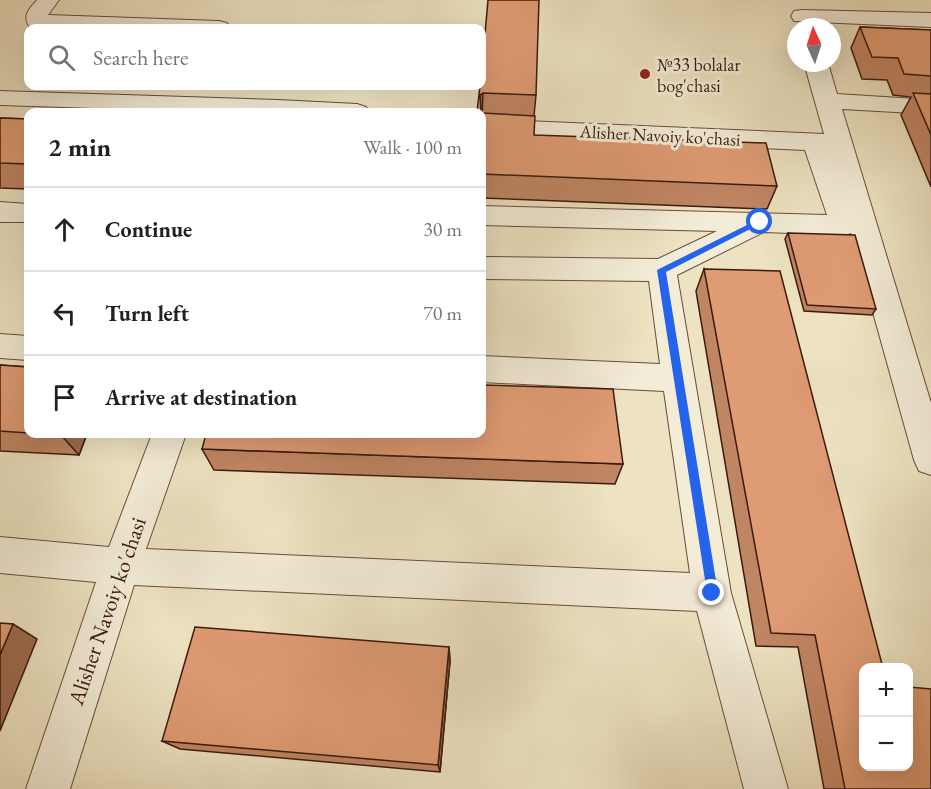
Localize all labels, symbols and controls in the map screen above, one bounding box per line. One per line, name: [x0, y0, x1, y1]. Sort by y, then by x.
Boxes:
north arrow: [787, 18, 841, 72]
search box: [24, 24, 486, 90]
icon: search: [45, 41, 78, 74]
text: Search here: [93, 43, 188, 72]
place label: №33 bolalar bog'chasi: [657, 53, 740, 97]
marker: №33 bolalar bog'chasi: [638, 67, 652, 81]
street label: Alisher Navoiy ko'chasi: [578, 119, 742, 151]
text: 2 min: [48, 130, 111, 164]
text: Walk · 100 m: [363, 134, 462, 160]
route start: [746, 208, 772, 234]
icon: ahead: [48, 213, 81, 246]
text: Continue: [105, 215, 192, 244]
text: 30 m: [423, 216, 462, 242]
icon: left: [48, 297, 81, 330]
text: Turn left: [105, 299, 189, 328]
text: 70 m: [423, 300, 462, 326]
icon: arrive: [48, 381, 81, 414]
text: Arrive at destination: [105, 383, 297, 412]
street label: Alisher Navoiy ko'chasi: [61, 513, 153, 710]
route end: [698, 579, 724, 605]
map controls: [859, 663, 913, 771]
button: +: [859, 663, 913, 717]
button: −: [859, 717, 913, 771]

